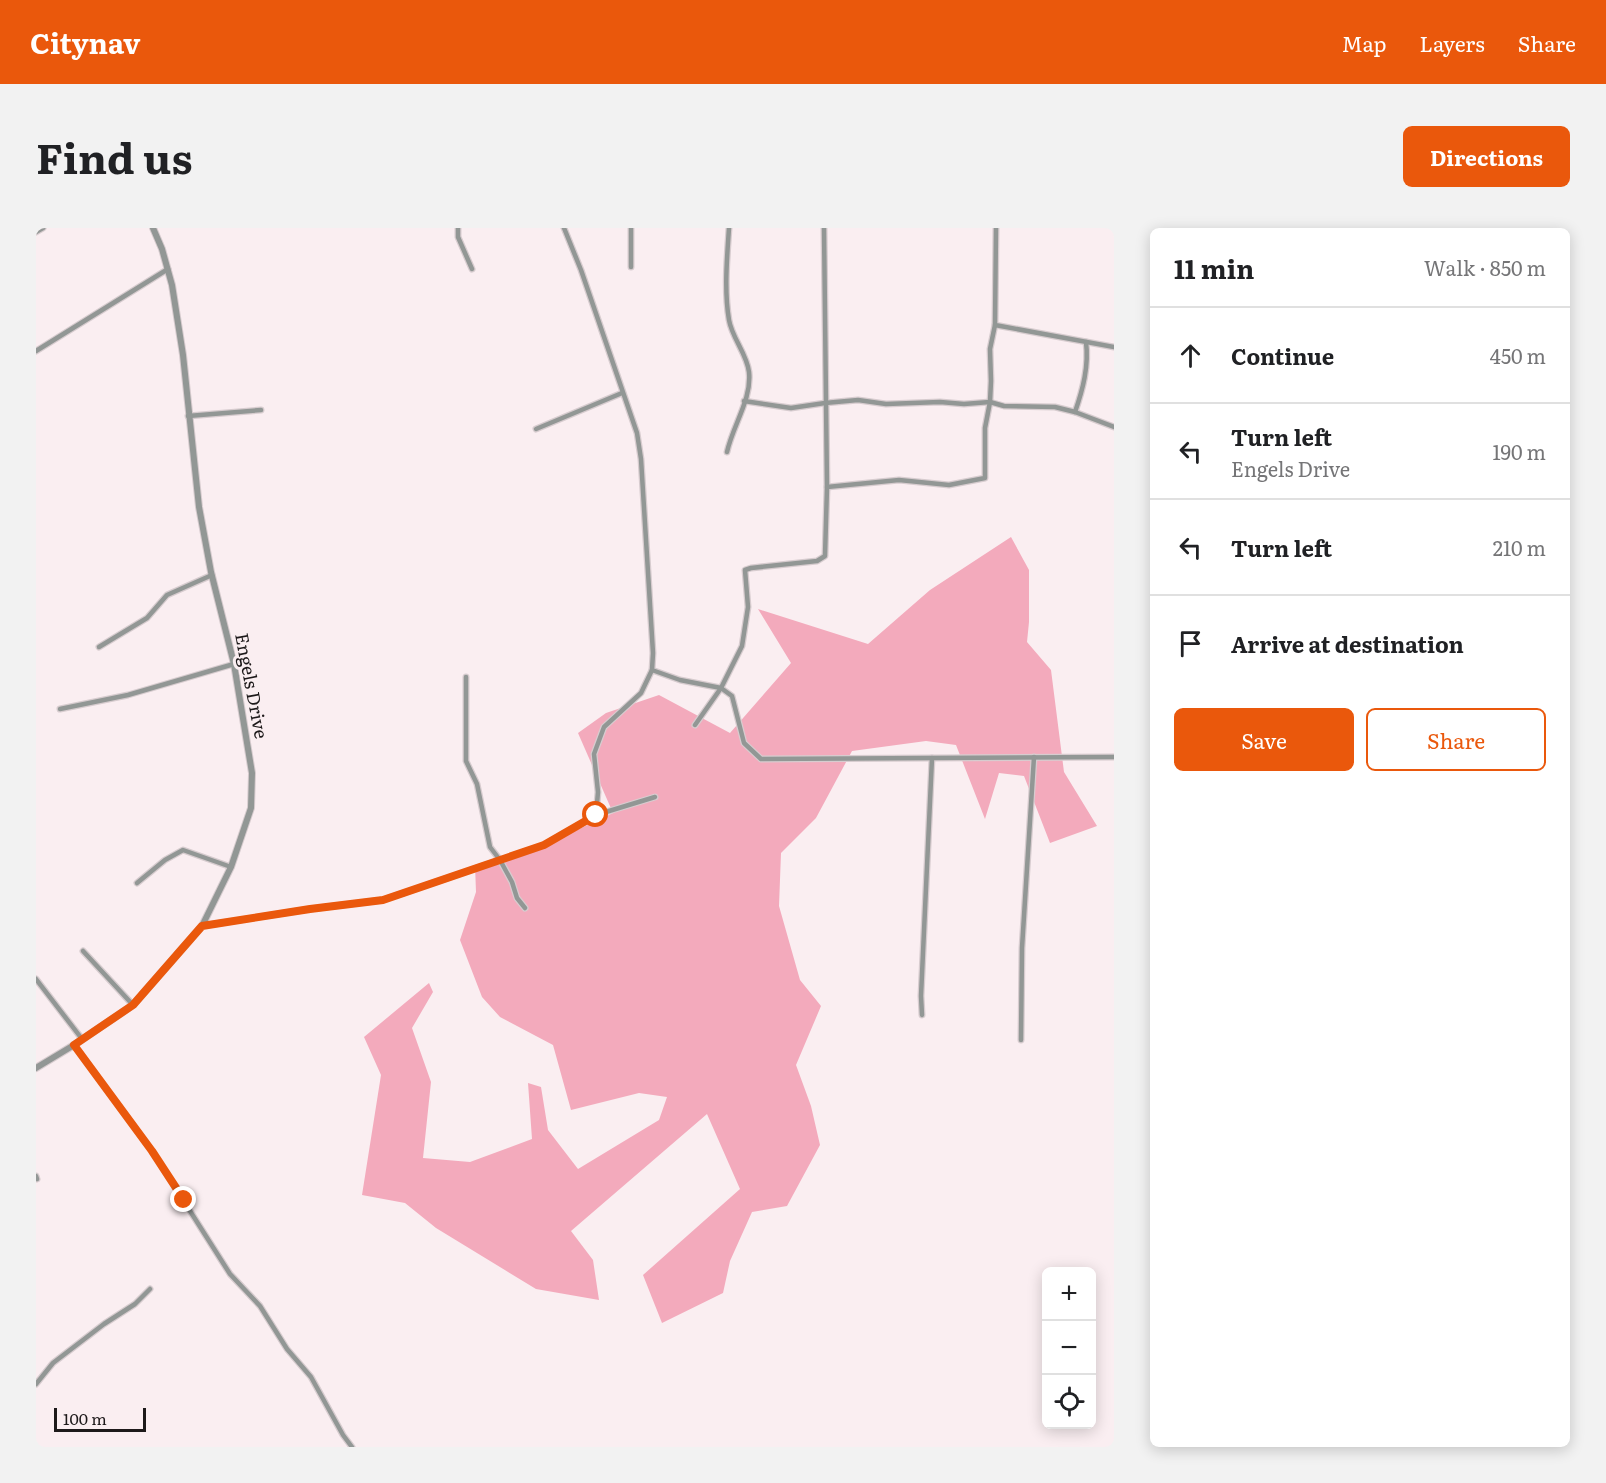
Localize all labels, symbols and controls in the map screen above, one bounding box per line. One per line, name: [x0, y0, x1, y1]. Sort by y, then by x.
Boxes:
text: Citynav: [30, 21, 140, 63]
text: Map: [1342, 27, 1387, 58]
text: Layers: [1420, 27, 1485, 58]
text: Share: [1518, 27, 1576, 58]
text: Find us: [36, 125, 193, 187]
button: Directions: [1403, 126, 1570, 187]
text: 11 min: [1174, 248, 1254, 287]
text: Walk · 850 m: [1424, 252, 1546, 282]
icon: ahead: [1174, 339, 1207, 372]
text: Continue: [1231, 339, 1334, 372]
text: 450 m: [1490, 340, 1546, 370]
text: Turn left: [1231, 420, 1332, 453]
icon: left: [1174, 435, 1207, 468]
text: 190 m: [1492, 436, 1546, 466]
text: Engels Drive: [1231, 453, 1350, 483]
icon: left: [1174, 531, 1207, 564]
text: Turn left: [1231, 531, 1332, 564]
text: 210 m: [1493, 532, 1546, 562]
icon: arrive: [1174, 627, 1207, 660]
text: Arrive at destination: [1231, 627, 1464, 660]
street label: Engels Drive: [229, 631, 276, 741]
button: Save: [1174, 708, 1354, 771]
button: Share: [1366, 708, 1546, 771]
route start: [582, 801, 608, 827]
route end: [170, 1186, 196, 1212]
map controls: [1042, 1267, 1096, 1429]
button: +: [1042, 1267, 1096, 1321]
button: −: [1042, 1321, 1096, 1375]
button: locate: [1042, 1375, 1096, 1429]
scale bar: [54, 1405, 146, 1432]
text: 100 m: [63, 1406, 107, 1430]

